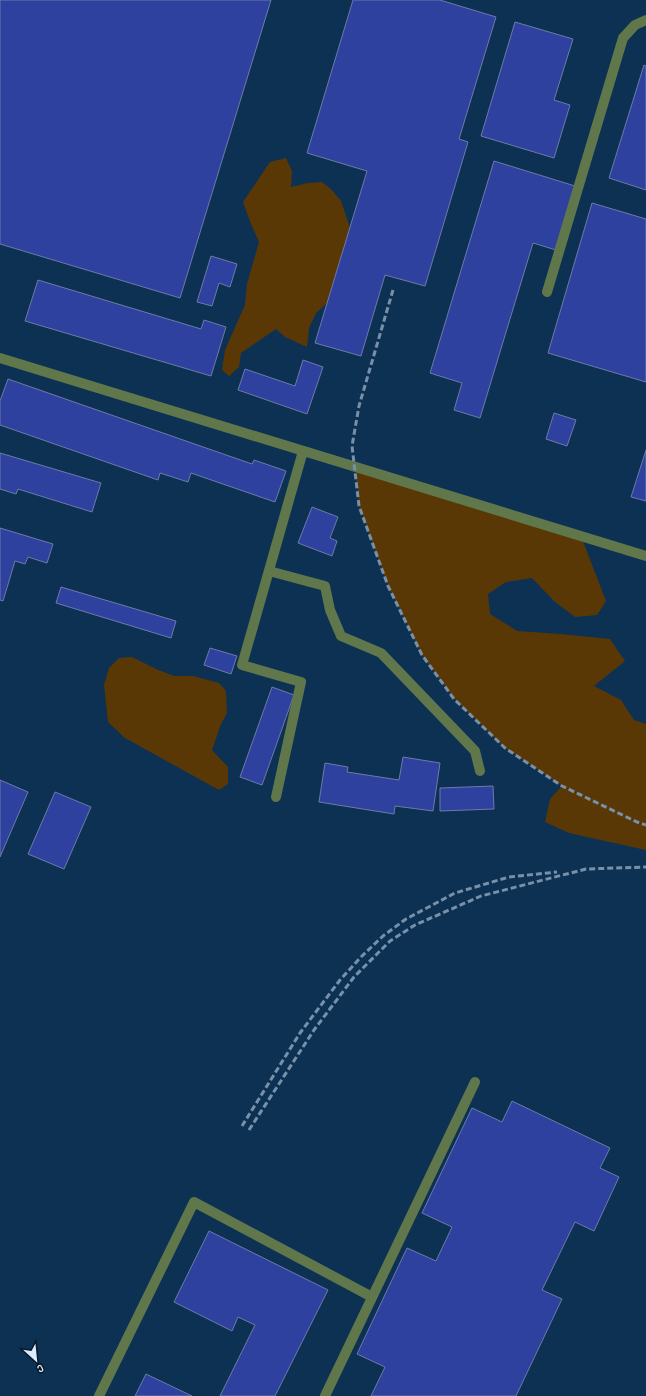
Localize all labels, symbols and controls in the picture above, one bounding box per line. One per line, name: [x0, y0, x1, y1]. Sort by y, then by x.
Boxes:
north arrow: [16, 1340, 56, 1380]
text: С: [35, 1361, 46, 1376]

